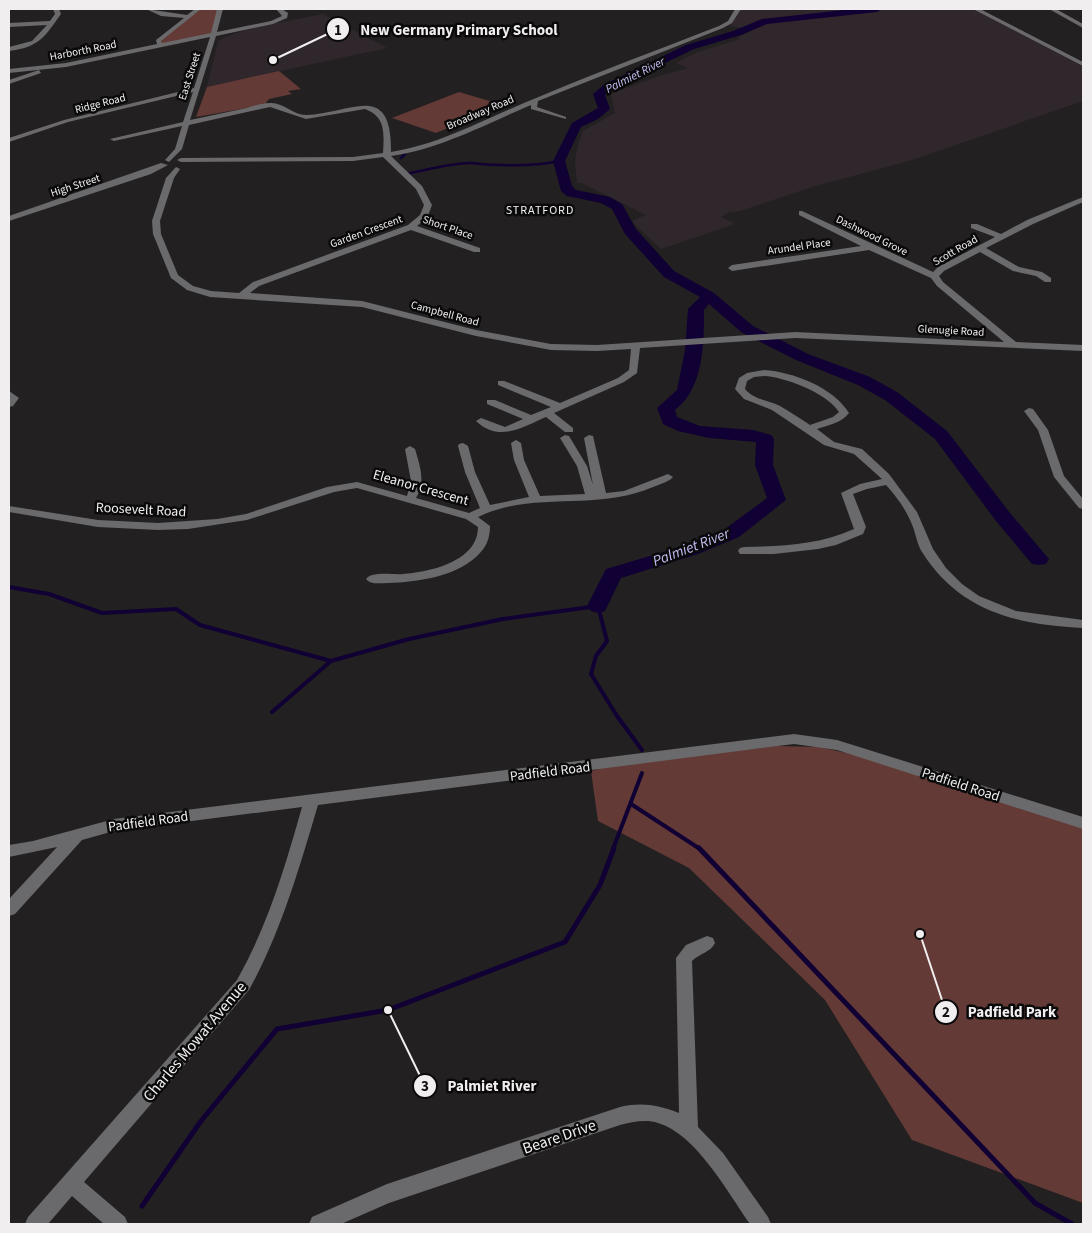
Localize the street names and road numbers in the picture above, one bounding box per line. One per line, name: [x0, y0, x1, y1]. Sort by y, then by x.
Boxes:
street label: Harborth Road: [48, 37, 118, 64]
street label: East Street: [175, 50, 204, 102]
street label: Ridge Road: [73, 90, 127, 117]
street label: Broadway Road: [444, 92, 516, 133]
street label: High Street: [49, 170, 102, 201]
street label: Garden Crescent: [328, 211, 405, 251]
street label: Short Place: [421, 212, 476, 243]
street label: Dashwood Grove: [833, 212, 911, 260]
street label: Scott Road: [930, 232, 980, 269]
street label: Arundel Place: [767, 235, 832, 258]
street label: Campbell Road: [409, 297, 481, 330]
street label: Glenugie Road: [917, 321, 985, 340]
street label: Eleanor Crescent: [371, 465, 471, 511]
street label: Roosevelt Road: [95, 498, 187, 522]
street label: Padfield Road: [509, 757, 591, 787]
street label: Padfield Road: [919, 763, 1002, 807]
street label: Padfield Road: [107, 806, 190, 838]
street label: Charles Mowat Avenue: [138, 977, 252, 1106]
street label: Beare Drive: [520, 1114, 599, 1160]

